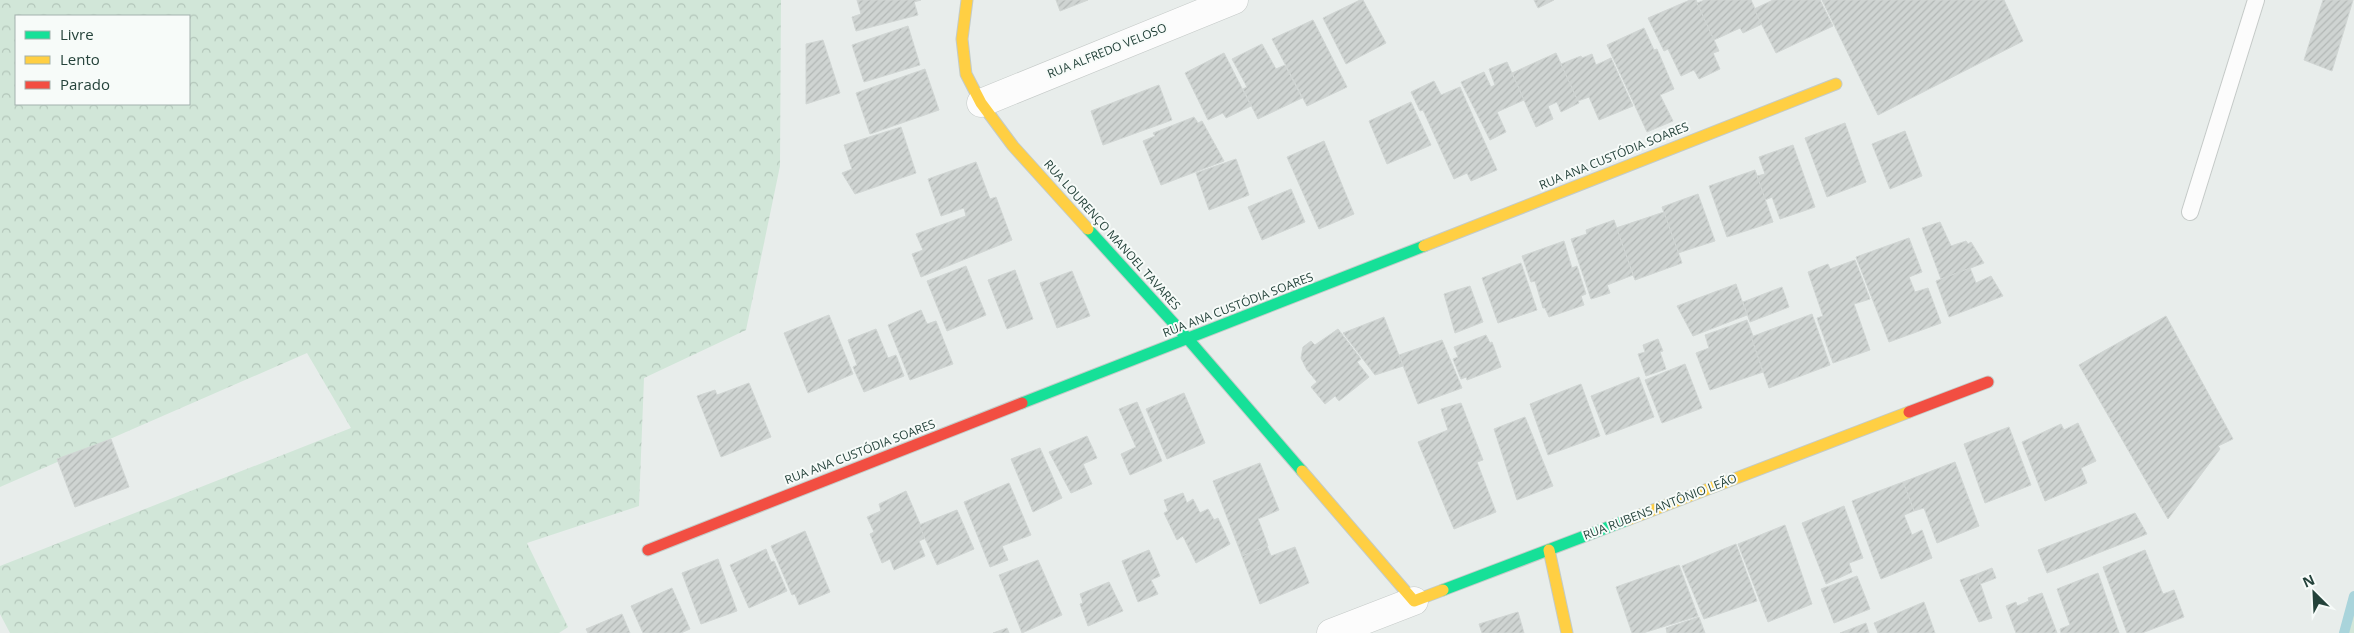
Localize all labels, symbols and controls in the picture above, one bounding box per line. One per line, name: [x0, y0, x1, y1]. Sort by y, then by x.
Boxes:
legend: [15, 15, 190, 105]
street label: RUA ALFREDO VELOSO: [1045, 19, 1169, 82]
text: Livre: [60, 24, 94, 44]
text: Lento: [60, 49, 100, 69]
text: Parado: [60, 74, 110, 94]
street label: RUA ANA CUSTÓDIA SOARES: [1536, 118, 1691, 193]
street label: RUA LOURENÇO MANOEL TAVARES: [1040, 156, 1185, 313]
street label: RUA ANA CUSTÓDIA SOARES: [1160, 268, 1316, 341]
street label: RUA ANA CUSTÓDIA SOARES: [782, 415, 938, 488]
street label: RUA RUBENS ANTÔNIO LEÃO: [1580, 469, 1739, 544]
north arrow: [2289, 568, 2339, 618]
text: N: [2299, 570, 2318, 592]

